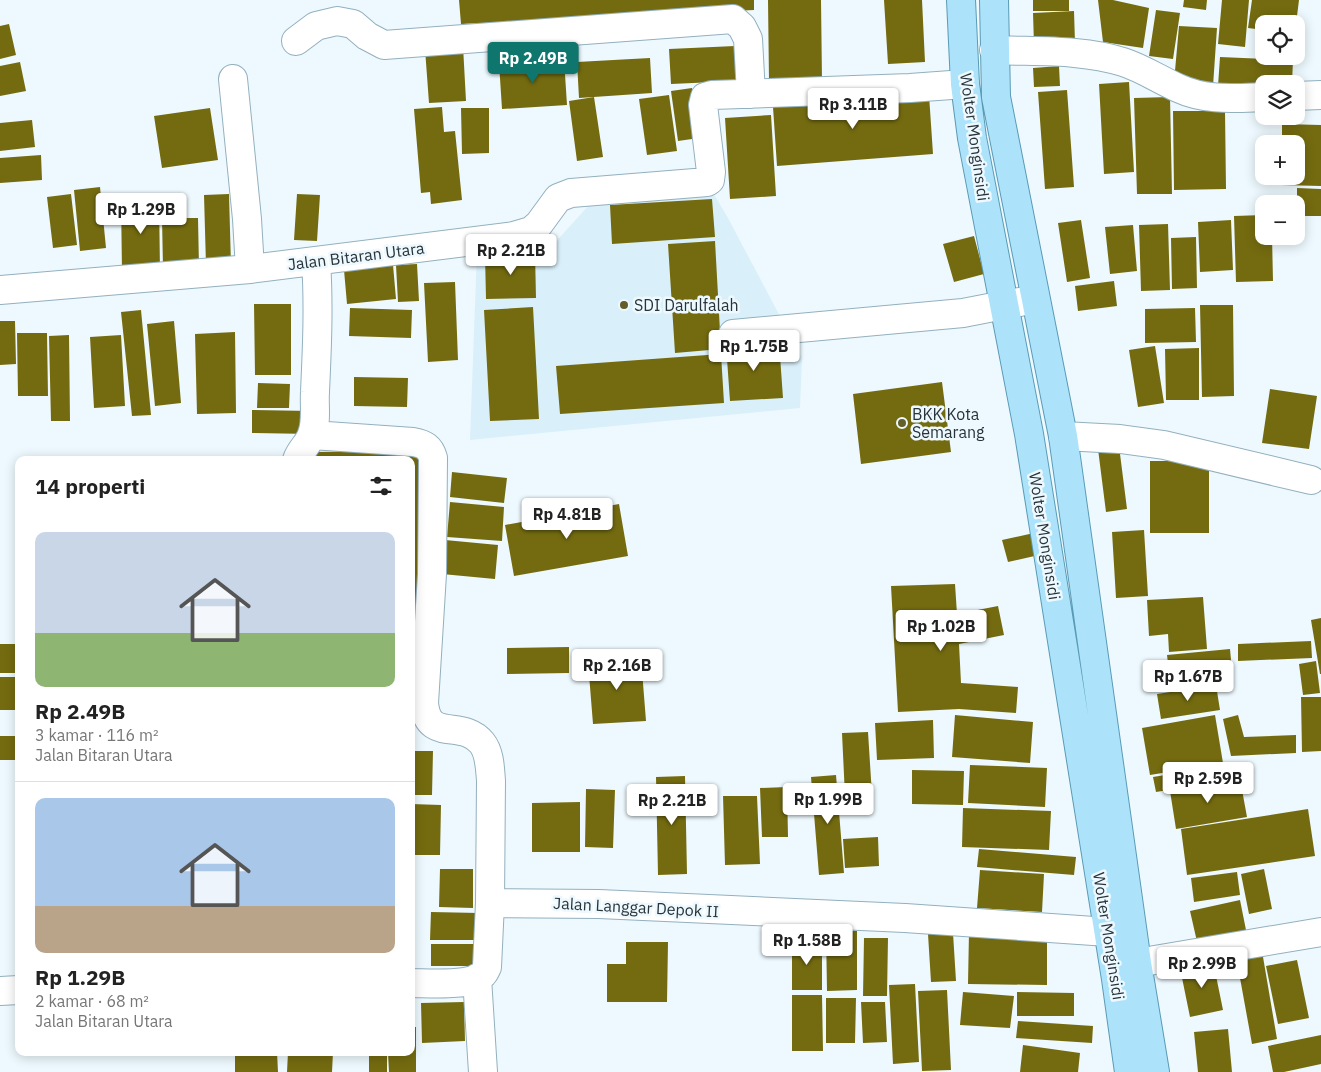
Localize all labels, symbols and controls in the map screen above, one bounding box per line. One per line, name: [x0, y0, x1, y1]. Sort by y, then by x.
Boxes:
map controls: [1255, 15, 1305, 245]
button: locate: [1255, 15, 1305, 65]
pin: Rp 2.49B: [481, 42, 585, 84]
text: Rp 2.49B: [499, 48, 567, 68]
street label: Wolter Monginsidi: [956, 72, 994, 202]
button: layers: [1255, 75, 1305, 125]
pin: Rp 3.11B: [801, 88, 905, 130]
text: Rp 3.11B: [819, 94, 887, 114]
button: +: [1255, 135, 1305, 185]
pin: Rp 1.29B: [89, 192, 193, 235]
button: −: [1255, 195, 1305, 245]
text: Rp 1.29B: [107, 199, 175, 219]
pin: Rp 2.21B: [459, 234, 563, 276]
street label: Jalan Bitaran Utara: [286, 238, 426, 274]
text: Rp 2.21B: [477, 240, 545, 260]
place label: SDI Darulfalah: [634, 295, 739, 315]
marker: SDI Darulfalah: [618, 299, 630, 311]
pin: Rp 1.75B: [702, 330, 806, 372]
text: Rp 1.75B: [720, 336, 788, 356]
place label: BKK Kota Semarang: [912, 404, 985, 442]
marker: BKK Kota Semarang: [896, 417, 908, 429]
street label: Wolter Monginsidi: [1025, 471, 1065, 601]
text: 14 properti: [35, 472, 145, 500]
icon: filters: [367, 472, 395, 500]
pin: Rp 4.81B: [515, 498, 619, 540]
text: Rp 4.81B: [533, 504, 601, 524]
icon: home: [170, 565, 260, 655]
pin: Rp 1.02B: [889, 610, 993, 652]
text: Rp 1.02B: [907, 616, 975, 636]
pin: Rp 2.16B: [565, 648, 669, 691]
text: Rp 2.16B: [583, 655, 651, 675]
pin: Rp 1.67B: [1136, 660, 1240, 702]
text: Rp 1.67B: [1154, 666, 1222, 686]
text: Rp 2.49B: [35, 697, 125, 725]
text: 3 kamar · 116 m²: [35, 725, 159, 745]
text: Jalan Bitaran Utara: [35, 745, 173, 765]
pin: Rp 2.59B: [1156, 762, 1260, 804]
text: Rp 2.59B: [1174, 768, 1242, 788]
pin: Rp 1.99B: [776, 782, 880, 825]
pin: Rp 2.21B: [620, 784, 724, 826]
text: Rp 1.99B: [794, 789, 862, 809]
text: Rp 2.21B: [638, 790, 706, 810]
icon: home: [170, 830, 260, 920]
street label: Wolter Monginsidi: [1089, 871, 1129, 1001]
street label: Jalan Langgar Depok II: [553, 893, 719, 921]
pin: Rp 1.58B: [755, 924, 859, 966]
text: Rp 1.58B: [773, 930, 841, 950]
pin: Rp 2.99B: [1150, 946, 1254, 989]
text: Rp 2.99B: [1168, 953, 1236, 973]
text: Rp 1.29B: [35, 963, 125, 991]
text: 2 kamar · 68 m²: [35, 991, 149, 1011]
text: Jalan Bitaran Utara: [35, 1011, 173, 1031]

